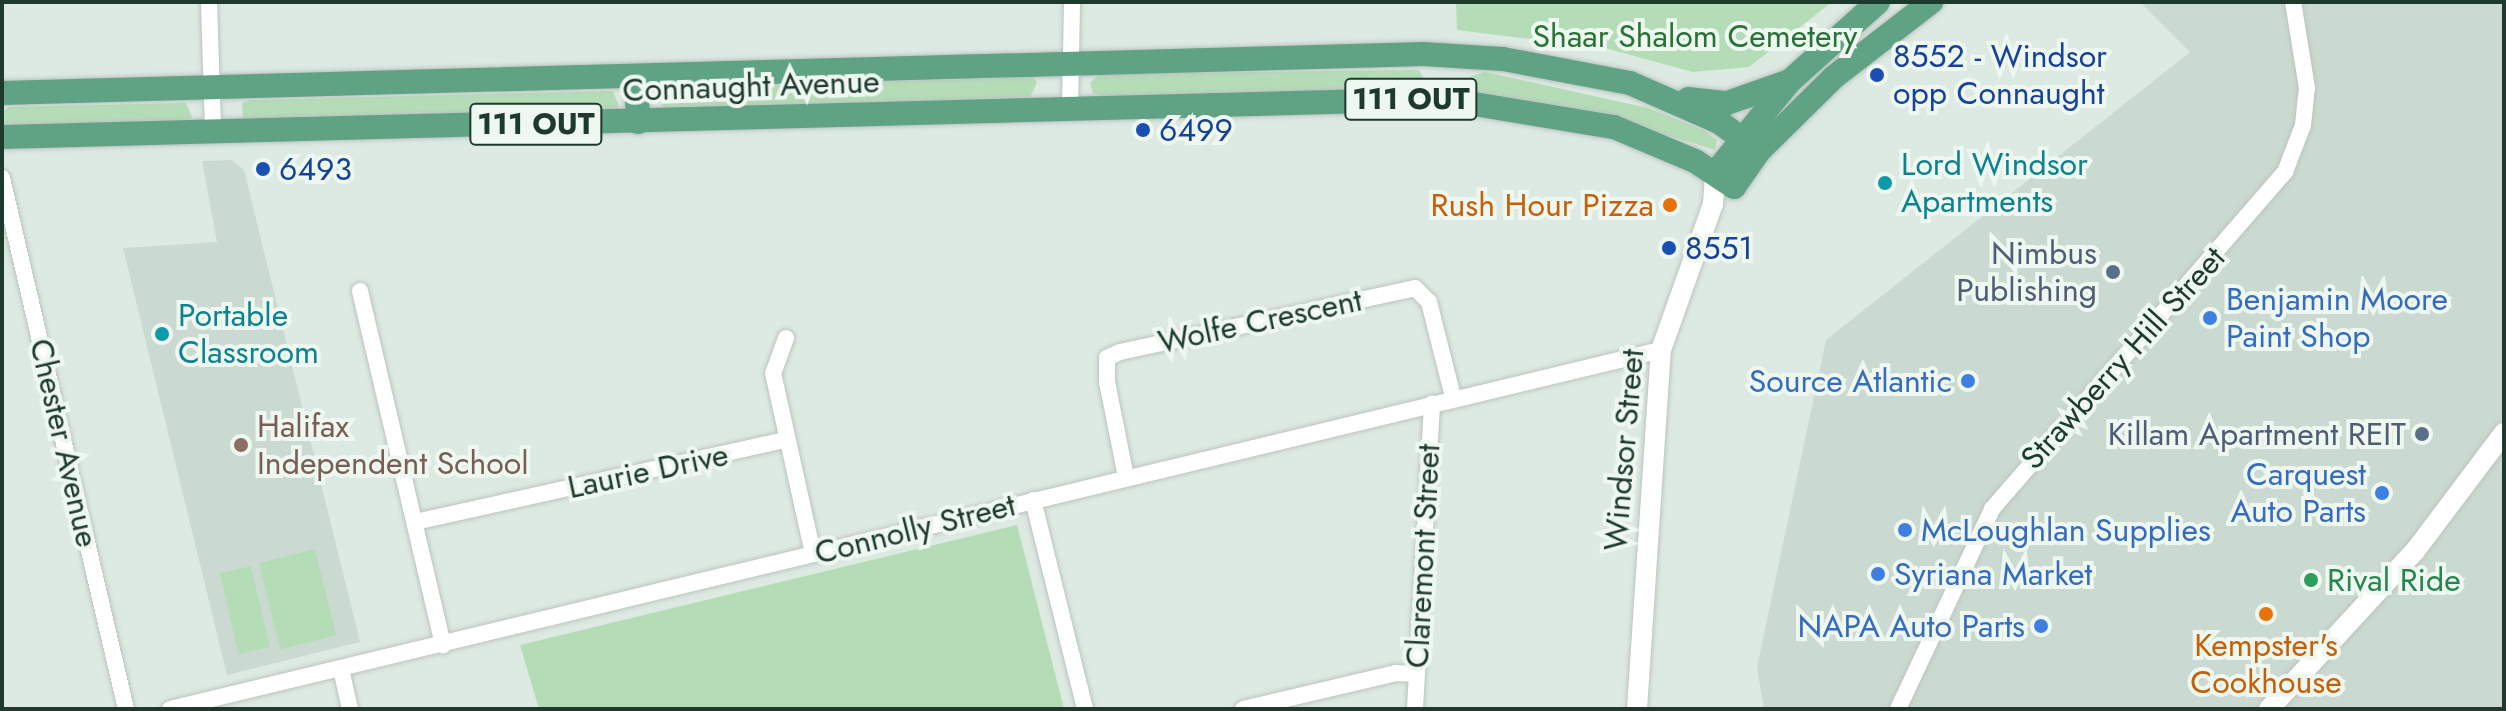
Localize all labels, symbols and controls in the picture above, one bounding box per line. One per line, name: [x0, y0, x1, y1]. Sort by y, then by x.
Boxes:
park label: Shaar Shalom Cemetery: [1533, 17, 1857, 55]
place label: 8552 - Windsor opp Connaught: [1893, 38, 2107, 113]
street label: Connaught Avenue: [622, 62, 880, 110]
marker: 8552 - Windsor opp Connaught: [1868, 66, 1886, 84]
road number: 111 OUT: [1343, 73, 1479, 125]
road number: 111 OUT: [468, 98, 604, 150]
place label: 6499: [1159, 111, 1233, 149]
marker: 6499: [1134, 121, 1152, 139]
place label: Lord Windsor Apartments: [1901, 146, 2088, 221]
place label: 6493: [279, 150, 352, 188]
marker: 6493: [254, 160, 272, 178]
marker: Lord Windsor Apartments: [1876, 174, 1894, 192]
place label: Rush Hour Pizza: [1431, 186, 1654, 224]
marker: Rush Hour Pizza: [1661, 196, 1679, 214]
place label: 8551: [1685, 229, 1753, 267]
place label: Nimbus Publishing: [1956, 235, 2097, 310]
marker: 8551: [1660, 239, 1678, 257]
street label: Strawberry Hill Street: [2013, 239, 2233, 477]
marker: Nimbus Publishing: [2104, 263, 2122, 281]
street label: Wolfe Crescent: [1155, 281, 1365, 361]
place label: Benjamin Moore Paint Shop: [2226, 281, 2448, 356]
place label: Portable Classroom: [178, 297, 319, 372]
marker: Benjamin Moore Paint Shop: [2201, 309, 2219, 327]
marker: Portable Classroom: [153, 325, 171, 343]
street label: Chester Avenue: [21, 335, 107, 551]
street label: Windsor Street: [1596, 348, 1652, 552]
place label: Source Atlantic: [1749, 362, 1952, 400]
marker: Source Atlantic: [1959, 372, 1977, 390]
place label: Halifax Independent School: [257, 408, 529, 483]
place label: Killam Apartment REIT: [2108, 415, 2406, 453]
marker: Killam Apartment REIT: [2413, 425, 2431, 443]
street label: Laurie Drive: [564, 435, 732, 507]
marker: Halifax Independent School: [232, 436, 250, 454]
street label: Claremont Street: [1398, 443, 1448, 669]
place label: Carquest Auto Parts: [2230, 456, 2366, 531]
marker: Carquest Auto Parts: [2373, 484, 2391, 502]
street label: Connolly Street: [811, 486, 1019, 572]
place label: McLoughlan Supplies: [1921, 511, 2211, 549]
marker: McLoughlan Supplies: [1896, 521, 1914, 539]
place label: Syriana Market: [1894, 555, 2092, 593]
place label: Rival Ride: [2327, 561, 2461, 599]
marker: Syriana Market: [1869, 565, 1887, 583]
marker: Rival Ride: [2302, 571, 2320, 589]
marker: Kempster's Cookhouse: [2257, 605, 2275, 623]
place label: NAPA Auto Parts: [1798, 607, 2025, 645]
marker: NAPA Auto Parts: [2032, 617, 2050, 635]
place label: Kempster's Cookhouse: [2190, 627, 2342, 702]

